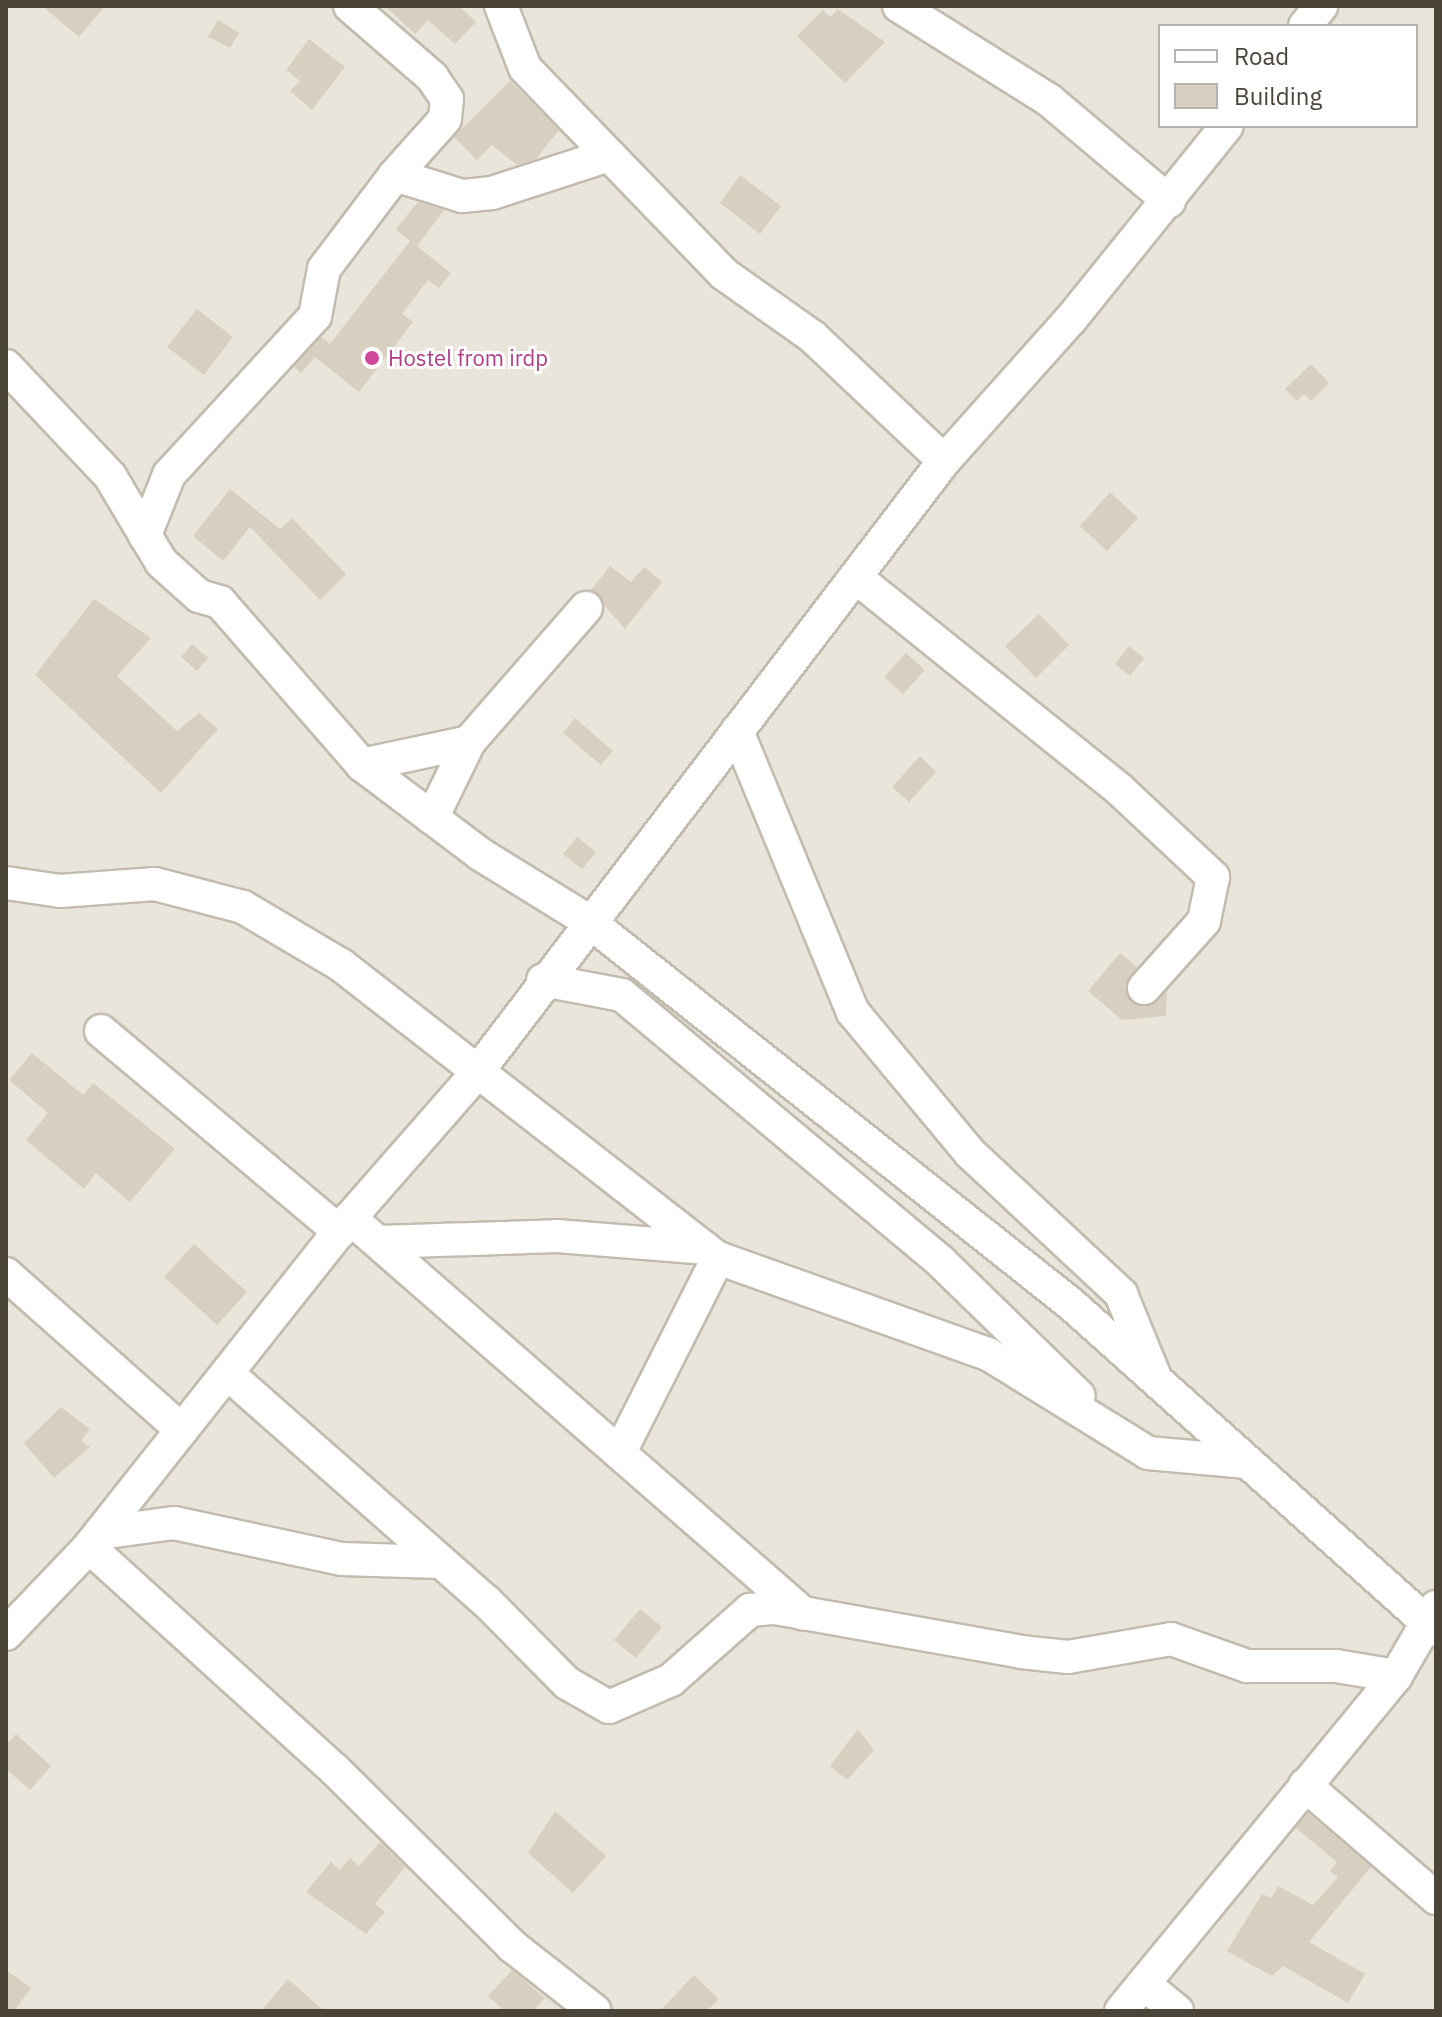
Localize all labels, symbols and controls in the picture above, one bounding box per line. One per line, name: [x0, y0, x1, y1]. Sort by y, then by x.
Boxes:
legend: [1158, 24, 1418, 128]
text: Road: [1234, 40, 1289, 72]
text: Building: [1234, 80, 1322, 112]
place label: Hostel from irdp: [388, 345, 548, 371]
marker: Hostel from irdp: [363, 349, 381, 367]

